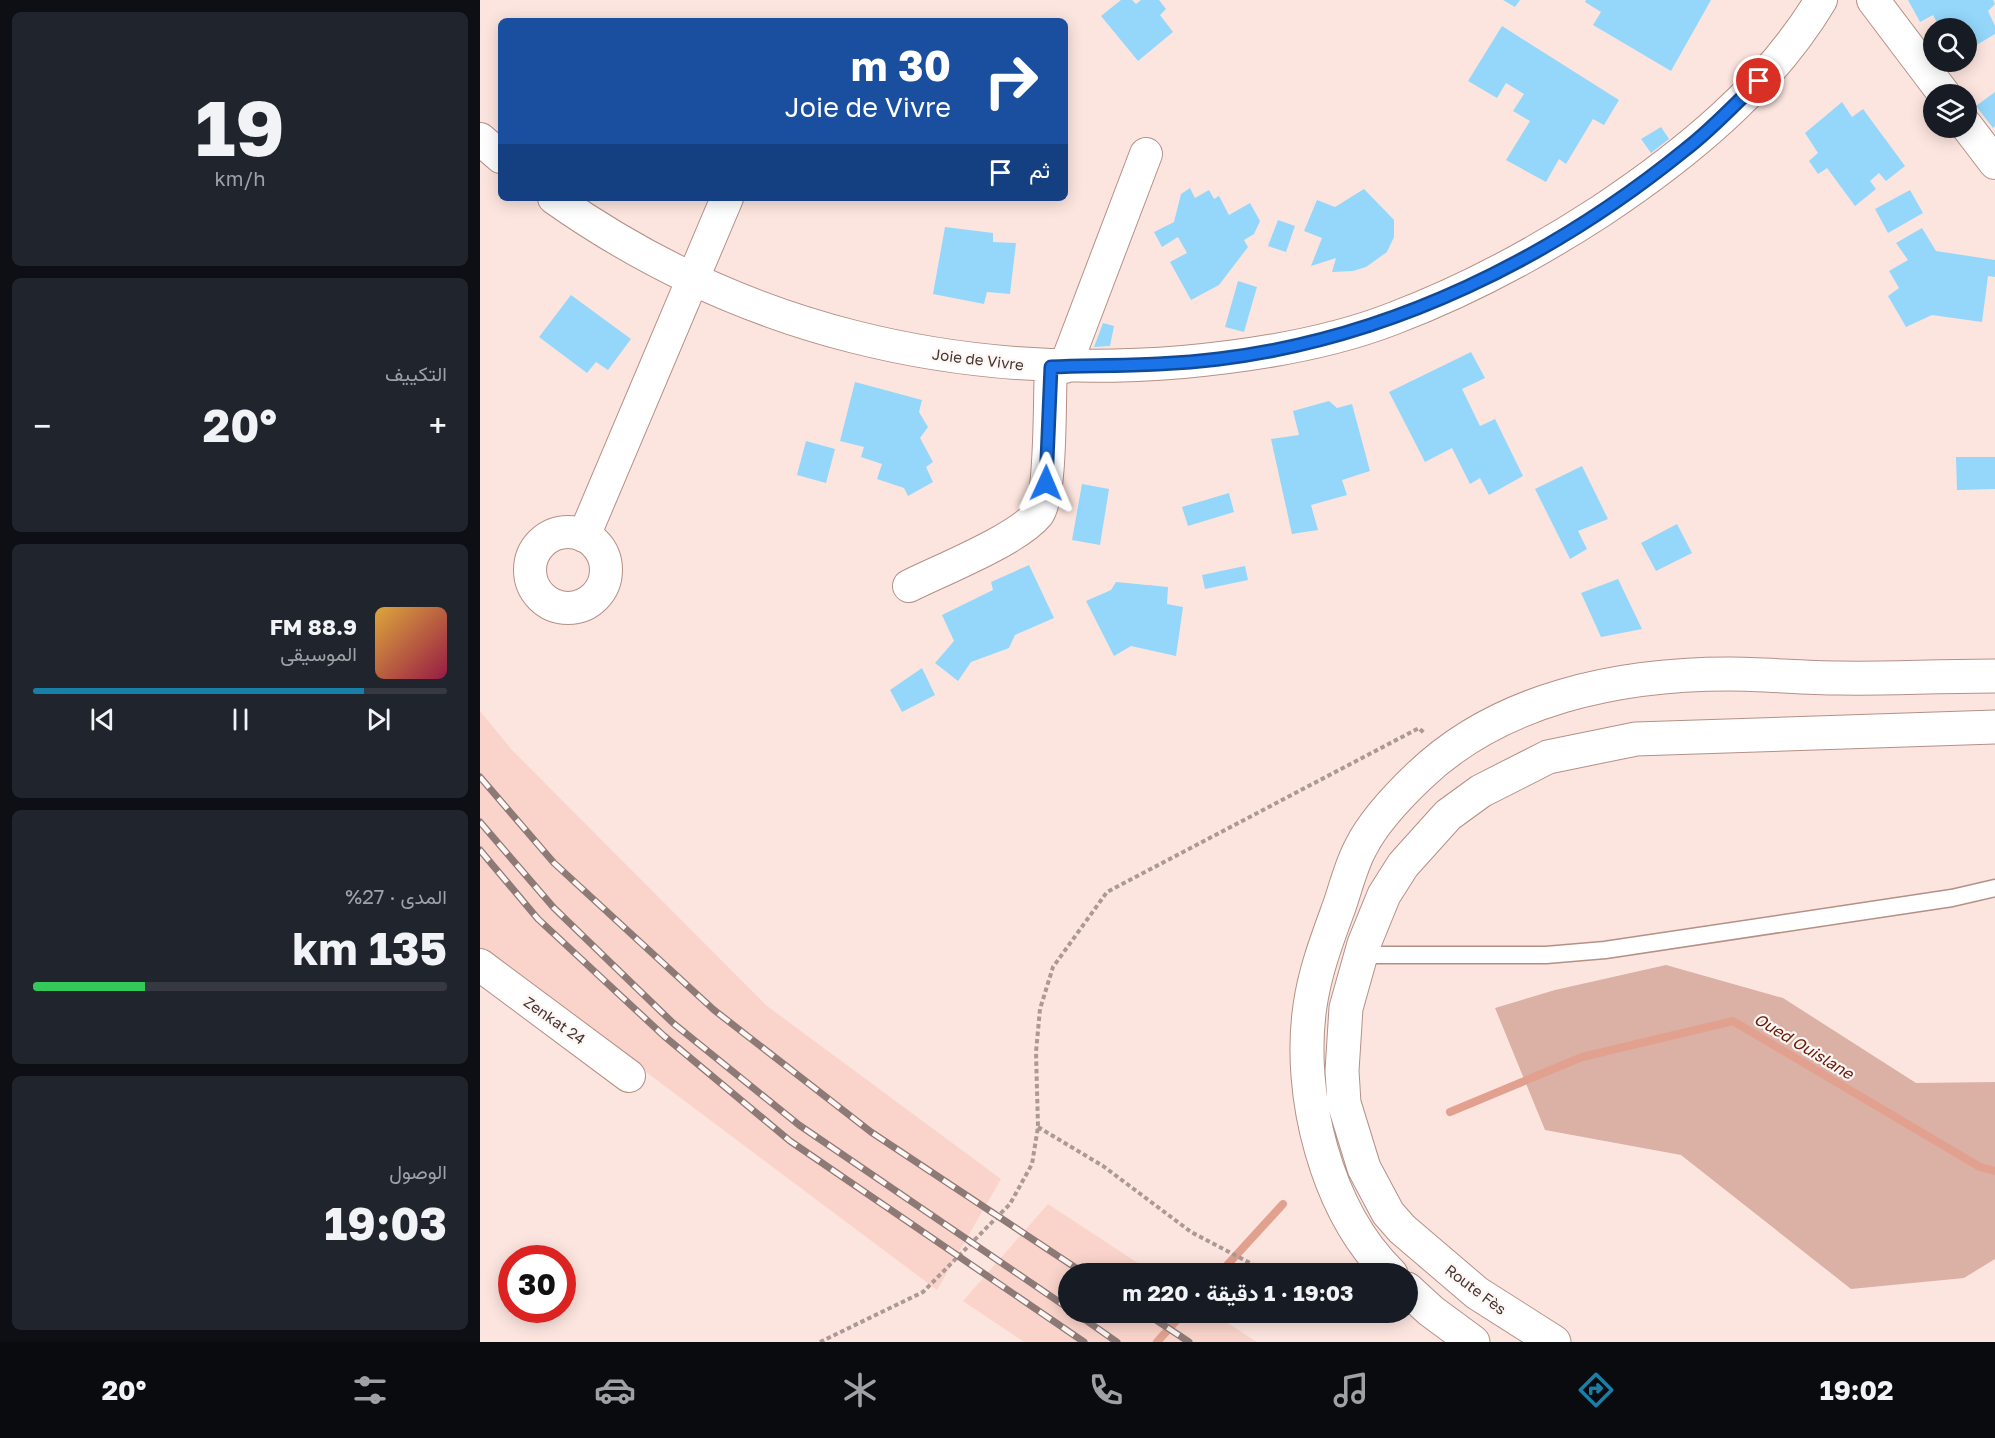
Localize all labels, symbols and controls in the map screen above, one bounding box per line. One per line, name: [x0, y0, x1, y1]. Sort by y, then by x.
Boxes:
map controls: [1923, 18, 1977, 138]
button: search: [1923, 18, 1977, 72]
text: 30 m: [851, 40, 951, 90]
icon: right: [972, 42, 1050, 120]
pin: [1733, 55, 1784, 106]
icon: arrive: [1742, 64, 1775, 97]
text: 19: [195, 80, 285, 173]
button: layers: [1923, 84, 1977, 138]
text: Joie de Vivre: [785, 91, 951, 123]
icon: arrive: [984, 156, 1017, 189]
text: ثم: [1029, 156, 1050, 183]
text: km/h: [215, 166, 265, 190]
street label: Joie de Vivre: [931, 344, 1025, 374]
text: التكييف: [385, 361, 447, 385]
text: 20°: [203, 398, 277, 452]
text: −: [33, 406, 51, 445]
text: +: [429, 406, 447, 445]
position arrow: [1014, 451, 1078, 515]
text: 88.9 FM: [270, 613, 357, 640]
text: الموسيقى: [280, 641, 357, 665]
icon: previous: [86, 703, 119, 736]
icon: pause: [224, 703, 257, 736]
icon: next: [362, 703, 395, 736]
text: المدى · 27%: [345, 884, 447, 908]
text: 135 km: [292, 921, 447, 975]
street label: Zenkat 24: [521, 992, 589, 1048]
water label: Oued Ouislane: [1751, 1009, 1859, 1084]
text: الوصول: [389, 1159, 447, 1183]
text: 19:03: [324, 1196, 447, 1250]
speed limit sign: 30: [498, 1245, 576, 1323]
street label: Route Fès: [1442, 1260, 1510, 1318]
text: 19:03 · 1 دقيقة · 220 m: [1123, 1279, 1353, 1306]
icon: filters: [349, 1369, 391, 1411]
icon: car: [594, 1369, 636, 1411]
icon: climate: [839, 1369, 881, 1411]
icon: phone: [1085, 1369, 1127, 1411]
icon: music: [1330, 1369, 1372, 1411]
icon: directions: [1575, 1369, 1617, 1411]
text: 20°: [102, 1374, 146, 1406]
text: 19:02: [1820, 1374, 1893, 1406]

